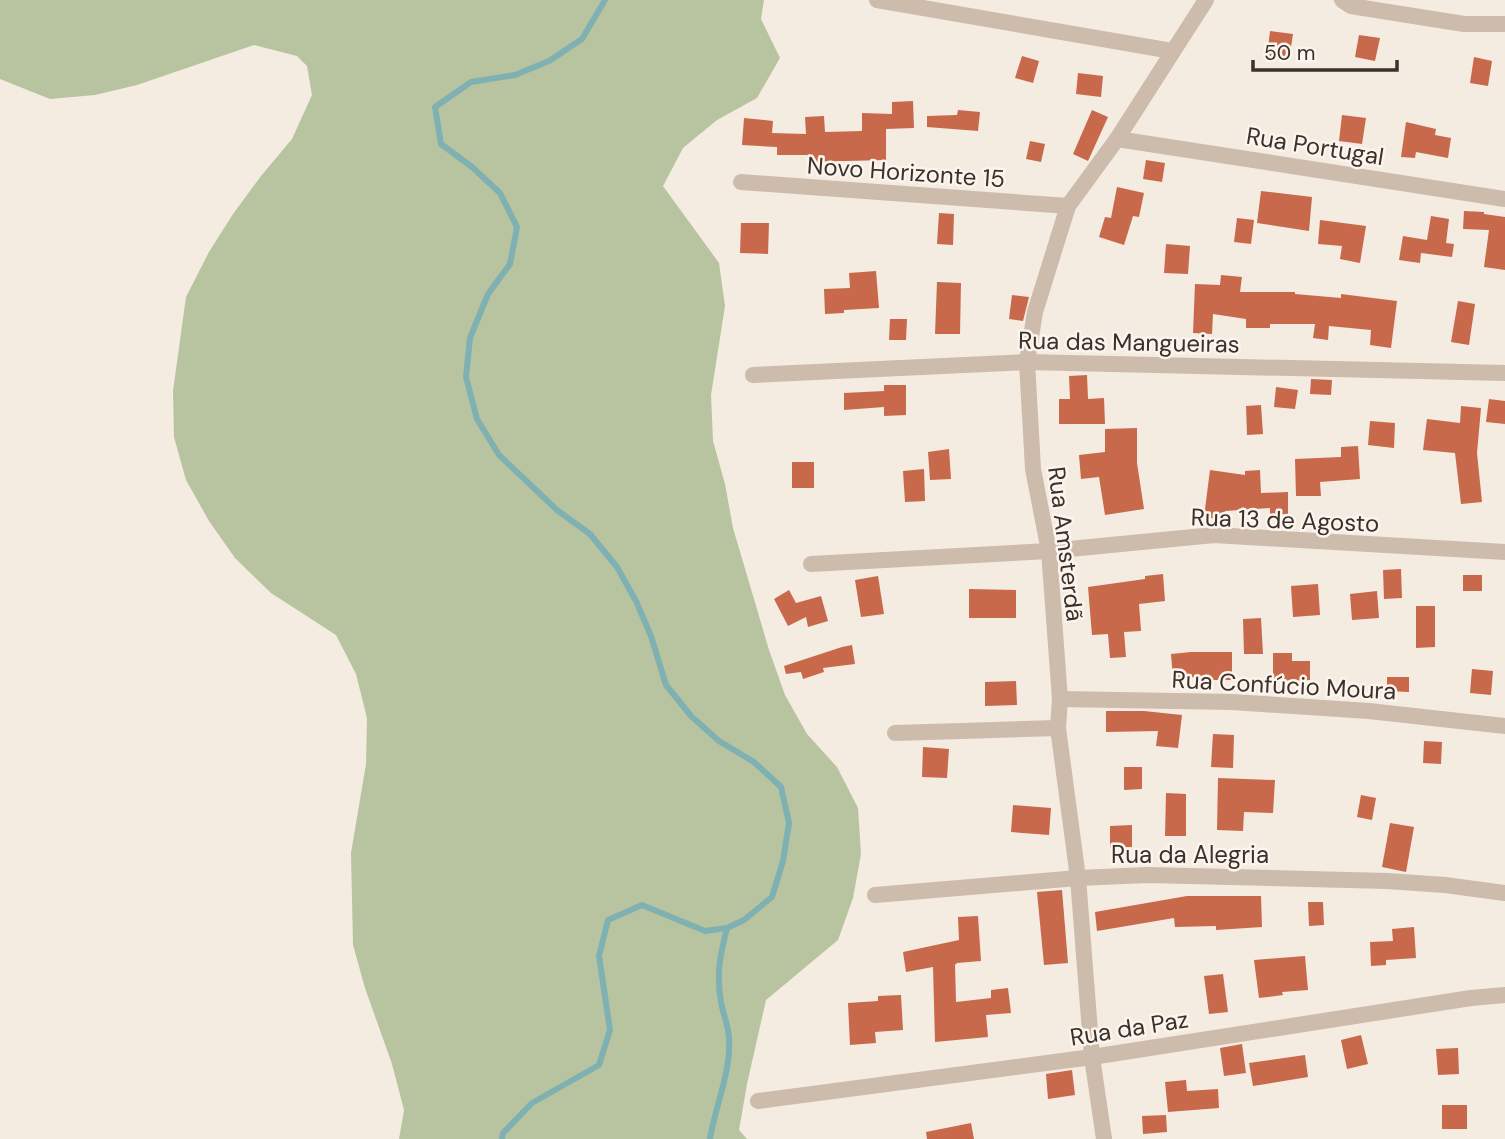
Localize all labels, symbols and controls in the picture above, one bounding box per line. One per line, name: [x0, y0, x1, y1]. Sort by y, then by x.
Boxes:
scale bar: [1253, 28, 1396, 72]
text: 50 m: [1264, 39, 1315, 67]
street label: Rua Portugal: [1244, 120, 1386, 172]
street label: Novo Horizonte 15: [806, 150, 1006, 194]
street label: Rua das Mangueiras: [1018, 325, 1240, 359]
street label: Rua Amsterdã: [1041, 465, 1091, 623]
street label: Rua 13 de Agosto: [1190, 501, 1380, 539]
street label: Rua Confúcio Moura: [1171, 664, 1397, 706]
street label: Rua da Alegria: [1111, 839, 1269, 870]
street label: Rua da Paz: [1068, 1003, 1190, 1053]

